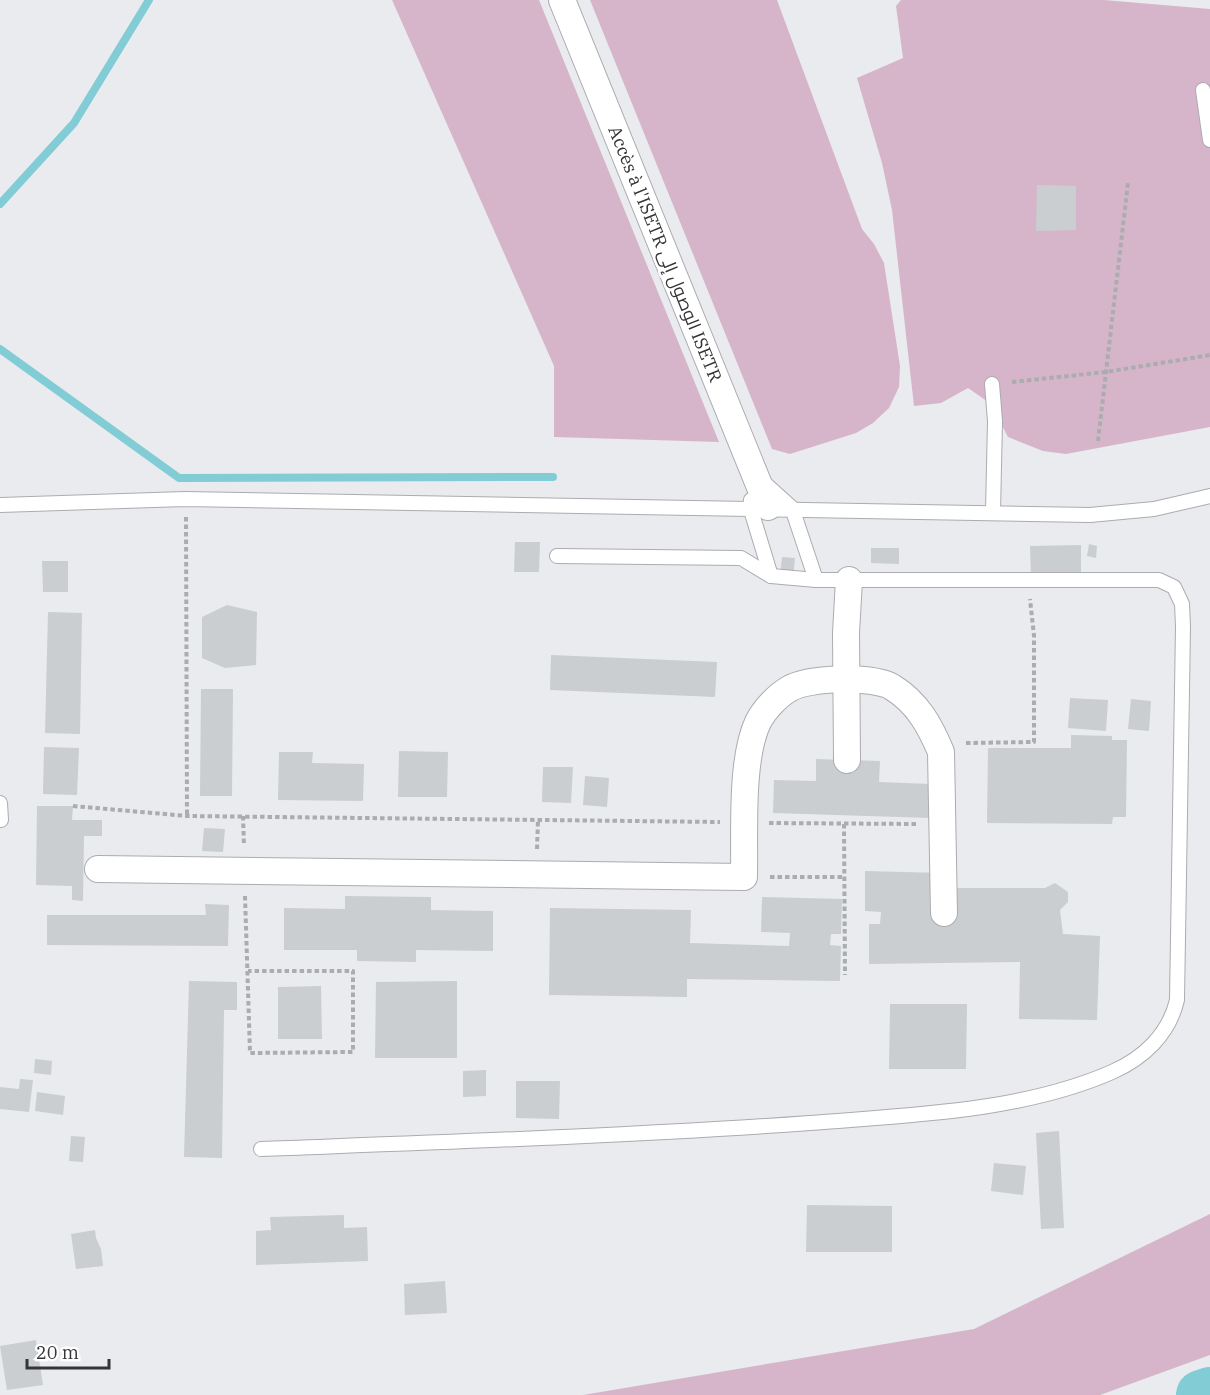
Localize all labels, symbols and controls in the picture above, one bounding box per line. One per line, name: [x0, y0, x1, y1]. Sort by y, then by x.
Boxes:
street label: Accès à l'ISETR الوصول إلى ISETR: [603, 122, 727, 385]
scale bar: [27, 1332, 110, 1370]
text: 20 m: [36, 1341, 79, 1364]

